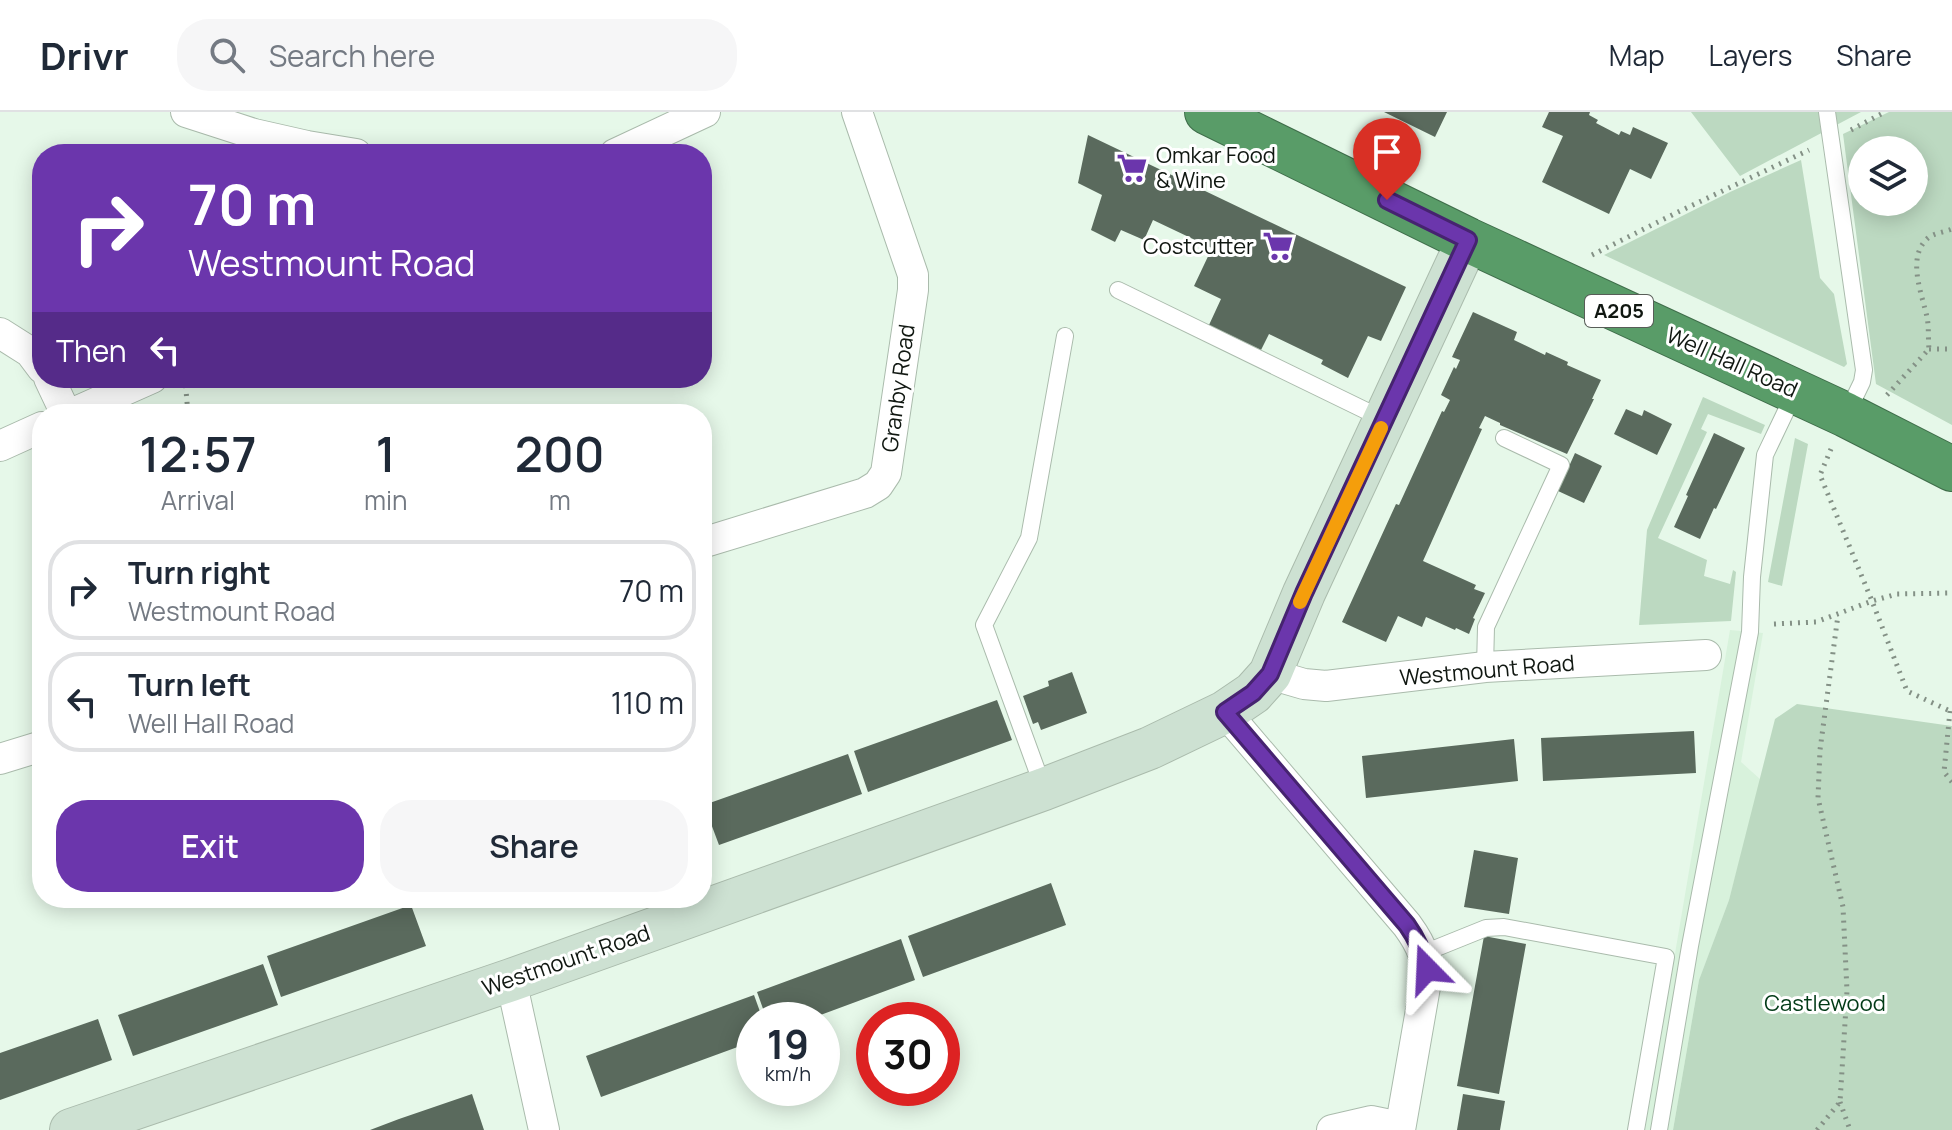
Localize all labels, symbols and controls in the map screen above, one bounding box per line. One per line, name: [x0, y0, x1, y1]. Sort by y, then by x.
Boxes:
search box: [177, 19, 737, 91]
text: Drivr: [40, 29, 129, 81]
icon: search: [205, 33, 249, 77]
text: Search here: [269, 35, 435, 76]
text: Map: [1609, 36, 1665, 74]
text: Layers: [1709, 36, 1792, 74]
text: Share: [1836, 36, 1912, 74]
pin: [1353, 118, 1421, 200]
icon: arrive: [1365, 130, 1409, 174]
map controls: [1848, 136, 1928, 216]
button: layers: [1848, 136, 1928, 216]
place label: Omkar Food & Wine: [1156, 140, 1276, 195]
supermarket icon: Omkar Food & Wine: [1115, 151, 1149, 185]
text: 70 m: [188, 165, 316, 242]
icon: right: [56, 176, 160, 280]
supermarket icon: Costcutter: [1261, 229, 1295, 263]
place label: Costcutter: [1143, 231, 1254, 261]
text: Westmount Road: [188, 238, 475, 287]
road number: A205: [1585, 295, 1653, 327]
street label: Well Hall Road: [1662, 320, 1802, 404]
street label: Granby Road: [874, 322, 922, 454]
icon: left: [143, 328, 187, 372]
text: Then: [56, 330, 127, 371]
text: 12:57: [139, 421, 257, 486]
text: 1: [376, 421, 396, 486]
text: 200: [515, 421, 605, 486]
text: Arrival: [161, 482, 235, 518]
text: min: [364, 482, 408, 518]
text: m: [549, 482, 571, 518]
text: Turn right: [128, 552, 271, 593]
icon: right: [60, 568, 104, 612]
text: 70 m: [619, 570, 684, 611]
text: Westmount Road: [128, 593, 336, 629]
street label: Westmount Road: [1398, 647, 1576, 693]
text: Turn left: [128, 664, 251, 705]
icon: left: [60, 680, 104, 724]
text: 110 m: [611, 682, 684, 723]
text: Well Hall Road: [128, 705, 295, 741]
button: Exit: [56, 800, 364, 892]
button: Share: [380, 800, 688, 892]
street label: Westmount Road: [478, 917, 654, 1003]
position arrow: [1385, 927, 1469, 1011]
park label: Castlewood: [1764, 988, 1886, 1018]
speed limit sign: 30: [856, 1002, 960, 1106]
text: 19: [767, 1016, 809, 1071]
text: km/h: [765, 1060, 811, 1087]

